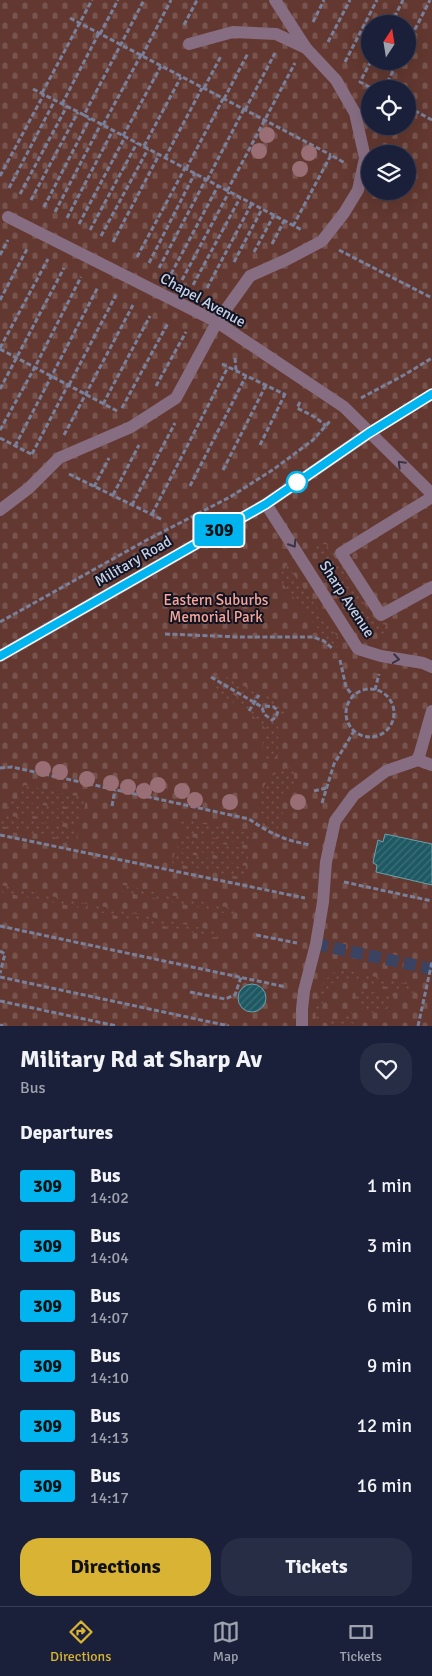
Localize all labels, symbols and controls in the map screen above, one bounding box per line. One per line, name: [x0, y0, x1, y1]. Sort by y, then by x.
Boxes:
north arrow: [361, 15, 416, 70]
map controls: [361, 15, 416, 200]
button: locate: [361, 80, 416, 135]
button: layers: [361, 145, 416, 200]
street label: Chapel Avenue: [157, 269, 249, 331]
one-way arrow: [397, 460, 406, 469]
unlabelled marker: [286, 471, 308, 493]
line badge: 309: [190, 514, 248, 546]
text: 309: [204, 519, 234, 541]
street label: Military Road: [91, 532, 175, 590]
one-way arrow: [287, 539, 296, 548]
street label: Sharp Avenue: [316, 557, 378, 641]
park label: Eastern Suburbs Memorial Park: [164, 591, 269, 626]
one-way arrow: [392, 653, 400, 663]
button: heart: [360, 1043, 412, 1095]
text: Military Rd at Sharp Av: [20, 1044, 262, 1074]
text: Bus: [20, 1078, 45, 1098]
text: Departures: [20, 1121, 113, 1145]
text: Bus: [90, 1164, 121, 1188]
text: 1 min: [367, 1174, 412, 1198]
text: 309: [33, 1175, 62, 1197]
text: 14:02: [90, 1188, 129, 1208]
text: Bus: [90, 1224, 121, 1248]
text: 3 min: [367, 1234, 412, 1258]
text: 309: [33, 1235, 62, 1257]
text: 14:04: [90, 1248, 129, 1268]
text: Bus: [90, 1284, 121, 1308]
text: 6 min: [367, 1294, 412, 1318]
text: 309: [33, 1295, 62, 1317]
text: 14:07: [90, 1308, 129, 1328]
text: Bus: [90, 1344, 121, 1368]
text: 9 min: [367, 1354, 412, 1378]
text: 309: [33, 1355, 62, 1377]
text: 14:10: [90, 1368, 129, 1388]
text: Bus: [90, 1404, 121, 1428]
text: 12 min: [357, 1414, 412, 1438]
text: 309: [33, 1415, 62, 1437]
text: 14:13: [90, 1428, 129, 1448]
text: Bus: [90, 1464, 121, 1488]
text: 16 min: [357, 1474, 412, 1498]
text: 309: [33, 1475, 62, 1497]
text: 14:17: [90, 1488, 129, 1508]
button: Directions: [20, 1538, 211, 1596]
button: Tickets: [221, 1538, 412, 1596]
tab: Directions: [50, 1618, 111, 1665]
tab: Map: [212, 1618, 240, 1665]
tab: Tickets: [340, 1618, 382, 1665]

